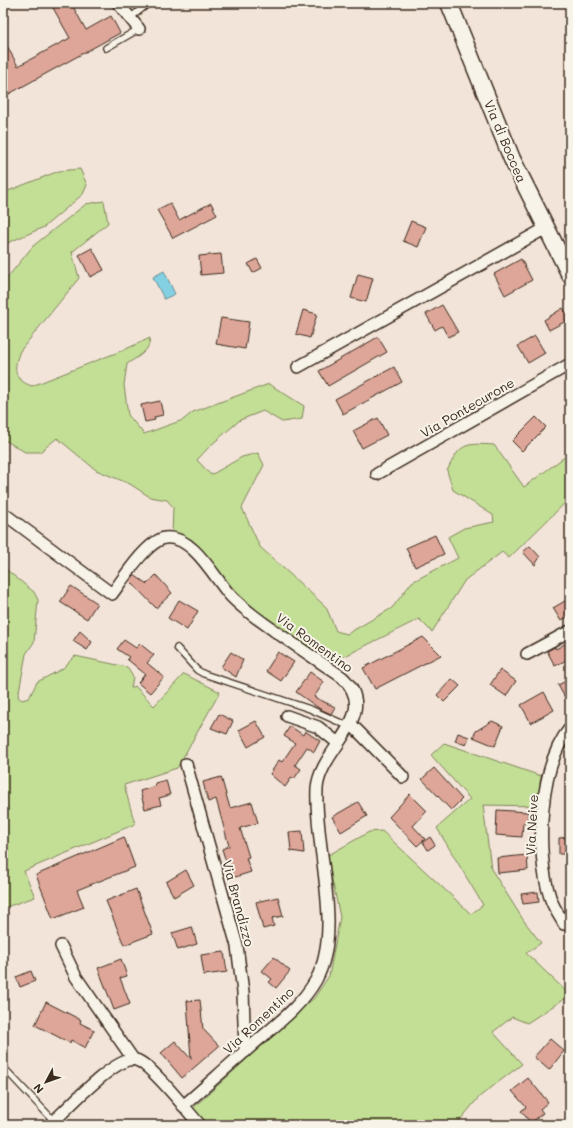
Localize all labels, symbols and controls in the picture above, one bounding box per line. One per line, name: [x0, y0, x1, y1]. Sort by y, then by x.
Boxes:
street label: Via di Boccea: [481, 97, 531, 185]
street label: Via Pontecurone: [417, 373, 517, 441]
street label: Via Romentino: [273, 608, 357, 676]
street label: Via Neive: [521, 794, 541, 856]
street label: Via Brandizzo: [219, 858, 259, 948]
street label: Via Romentino: [219, 983, 297, 1057]
north arrow: [26, 1062, 66, 1102]
text: N: [30, 1081, 46, 1097]

